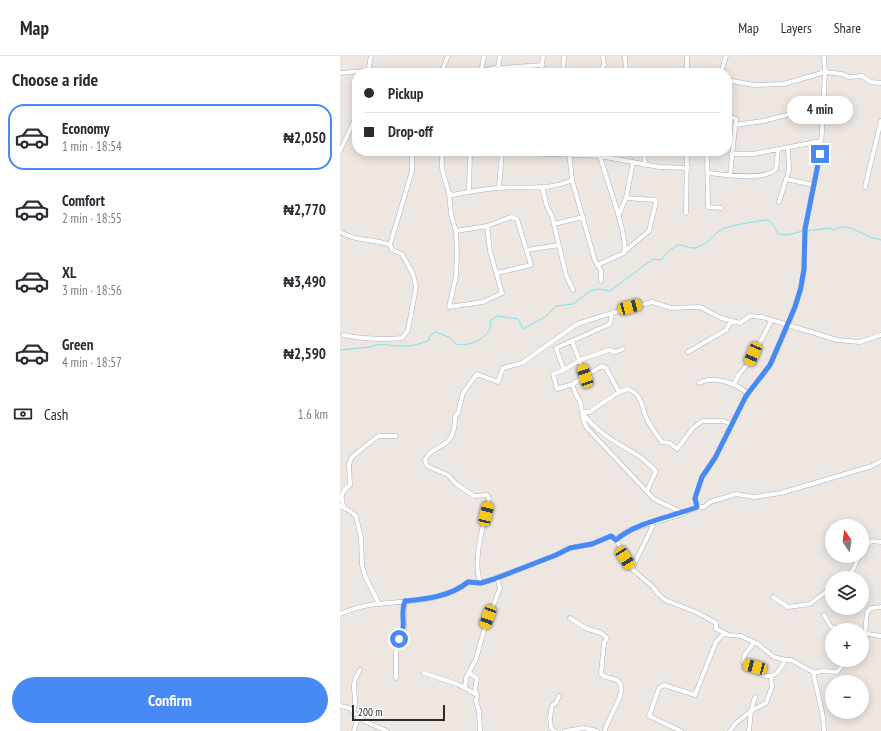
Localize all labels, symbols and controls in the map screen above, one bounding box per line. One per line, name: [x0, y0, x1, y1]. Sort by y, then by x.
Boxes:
text: Map: [20, 16, 49, 40]
text: Map: [738, 19, 759, 37]
text: Layers: [781, 19, 812, 37]
text: Share: [834, 19, 861, 37]
text: Choose a ride: [12, 68, 98, 91]
text: Pickup: [388, 84, 423, 103]
callout: 4 min: [787, 96, 853, 124]
text: 4 min: [807, 101, 833, 118]
icon: car: [14, 119, 50, 155]
text: Economy: [62, 119, 110, 138]
text: Drop-off: [388, 122, 433, 141]
text: ₦2,050: [283, 128, 326, 147]
text: 1 min · 18:54: [62, 138, 122, 155]
route end: [811, 145, 829, 163]
icon: car: [14, 191, 50, 227]
text: Comfort: [62, 191, 105, 210]
text: ₦2,770: [283, 200, 326, 219]
text: 2 min · 18:55: [62, 210, 122, 227]
icon: car: [14, 263, 50, 299]
text: XL: [62, 263, 76, 282]
text: ₦3,490: [283, 272, 326, 291]
text: 3 min · 18:56: [62, 282, 122, 299]
car: [617, 298, 643, 316]
icon: car: [14, 335, 50, 371]
text: Green: [62, 335, 94, 354]
car: [743, 341, 763, 367]
text: ₦2,590: [283, 344, 326, 363]
text: 4 min · 18:57: [62, 354, 122, 371]
car: [576, 363, 594, 389]
icon: cash: [12, 403, 34, 425]
text: Cash: [44, 405, 68, 424]
text: 1.6 km: [298, 406, 328, 423]
car: [477, 501, 495, 527]
north arrow: [825, 519, 869, 563]
map controls: [825, 519, 869, 719]
car: [613, 545, 637, 571]
button: layers: [825, 571, 869, 615]
car: [478, 604, 498, 630]
button: +: [825, 623, 869, 667]
route start: [390, 630, 408, 648]
car: [742, 658, 768, 676]
button: −: [825, 675, 869, 719]
button: Confirm: [12, 677, 328, 723]
scale bar: [352, 703, 445, 722]
text: 200 m: [358, 705, 382, 719]

